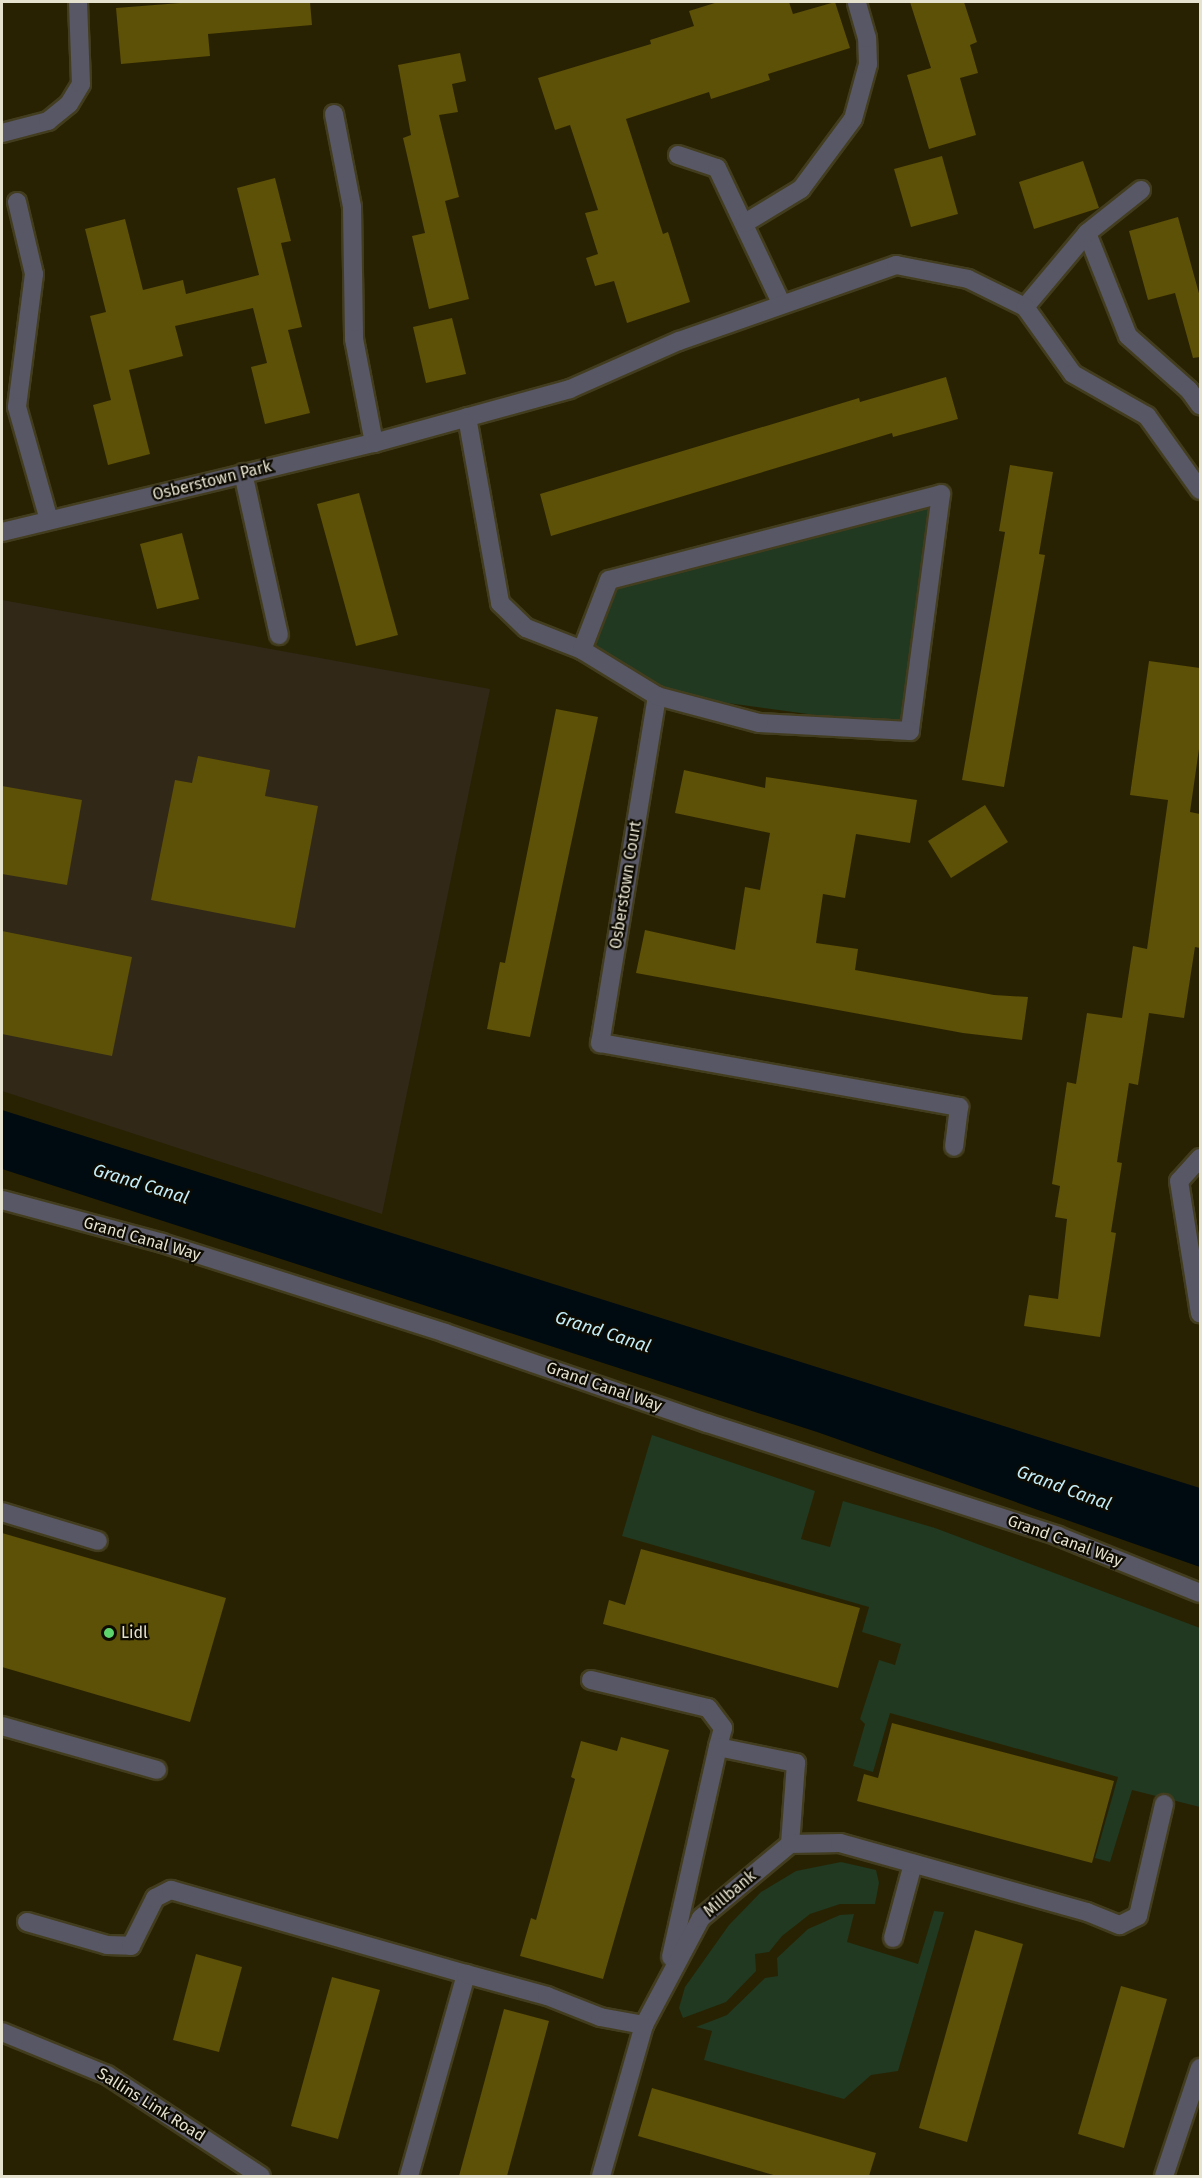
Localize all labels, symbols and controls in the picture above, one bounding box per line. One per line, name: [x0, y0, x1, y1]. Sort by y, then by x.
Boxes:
street label: Osberstown Park: [151, 457, 273, 505]
street label: Osberstown Court: [606, 820, 646, 950]
water label: Grand Canal: [90, 1159, 192, 1209]
street label: Grand Canal Way: [81, 1213, 203, 1265]
water label: Grand Canal: [552, 1306, 654, 1358]
street label: Grand Canal Way: [544, 1358, 664, 1416]
water label: Grand Canal: [1014, 1461, 1114, 1515]
street label: Grand Canal Way: [1005, 1511, 1125, 1571]
place label: Lidl: [121, 1623, 148, 1643]
marker: Lidl: [102, 1626, 116, 1640]
street label: Millbank: [700, 1867, 760, 1921]
street label: Sallins Link Road: [94, 2064, 208, 2146]

